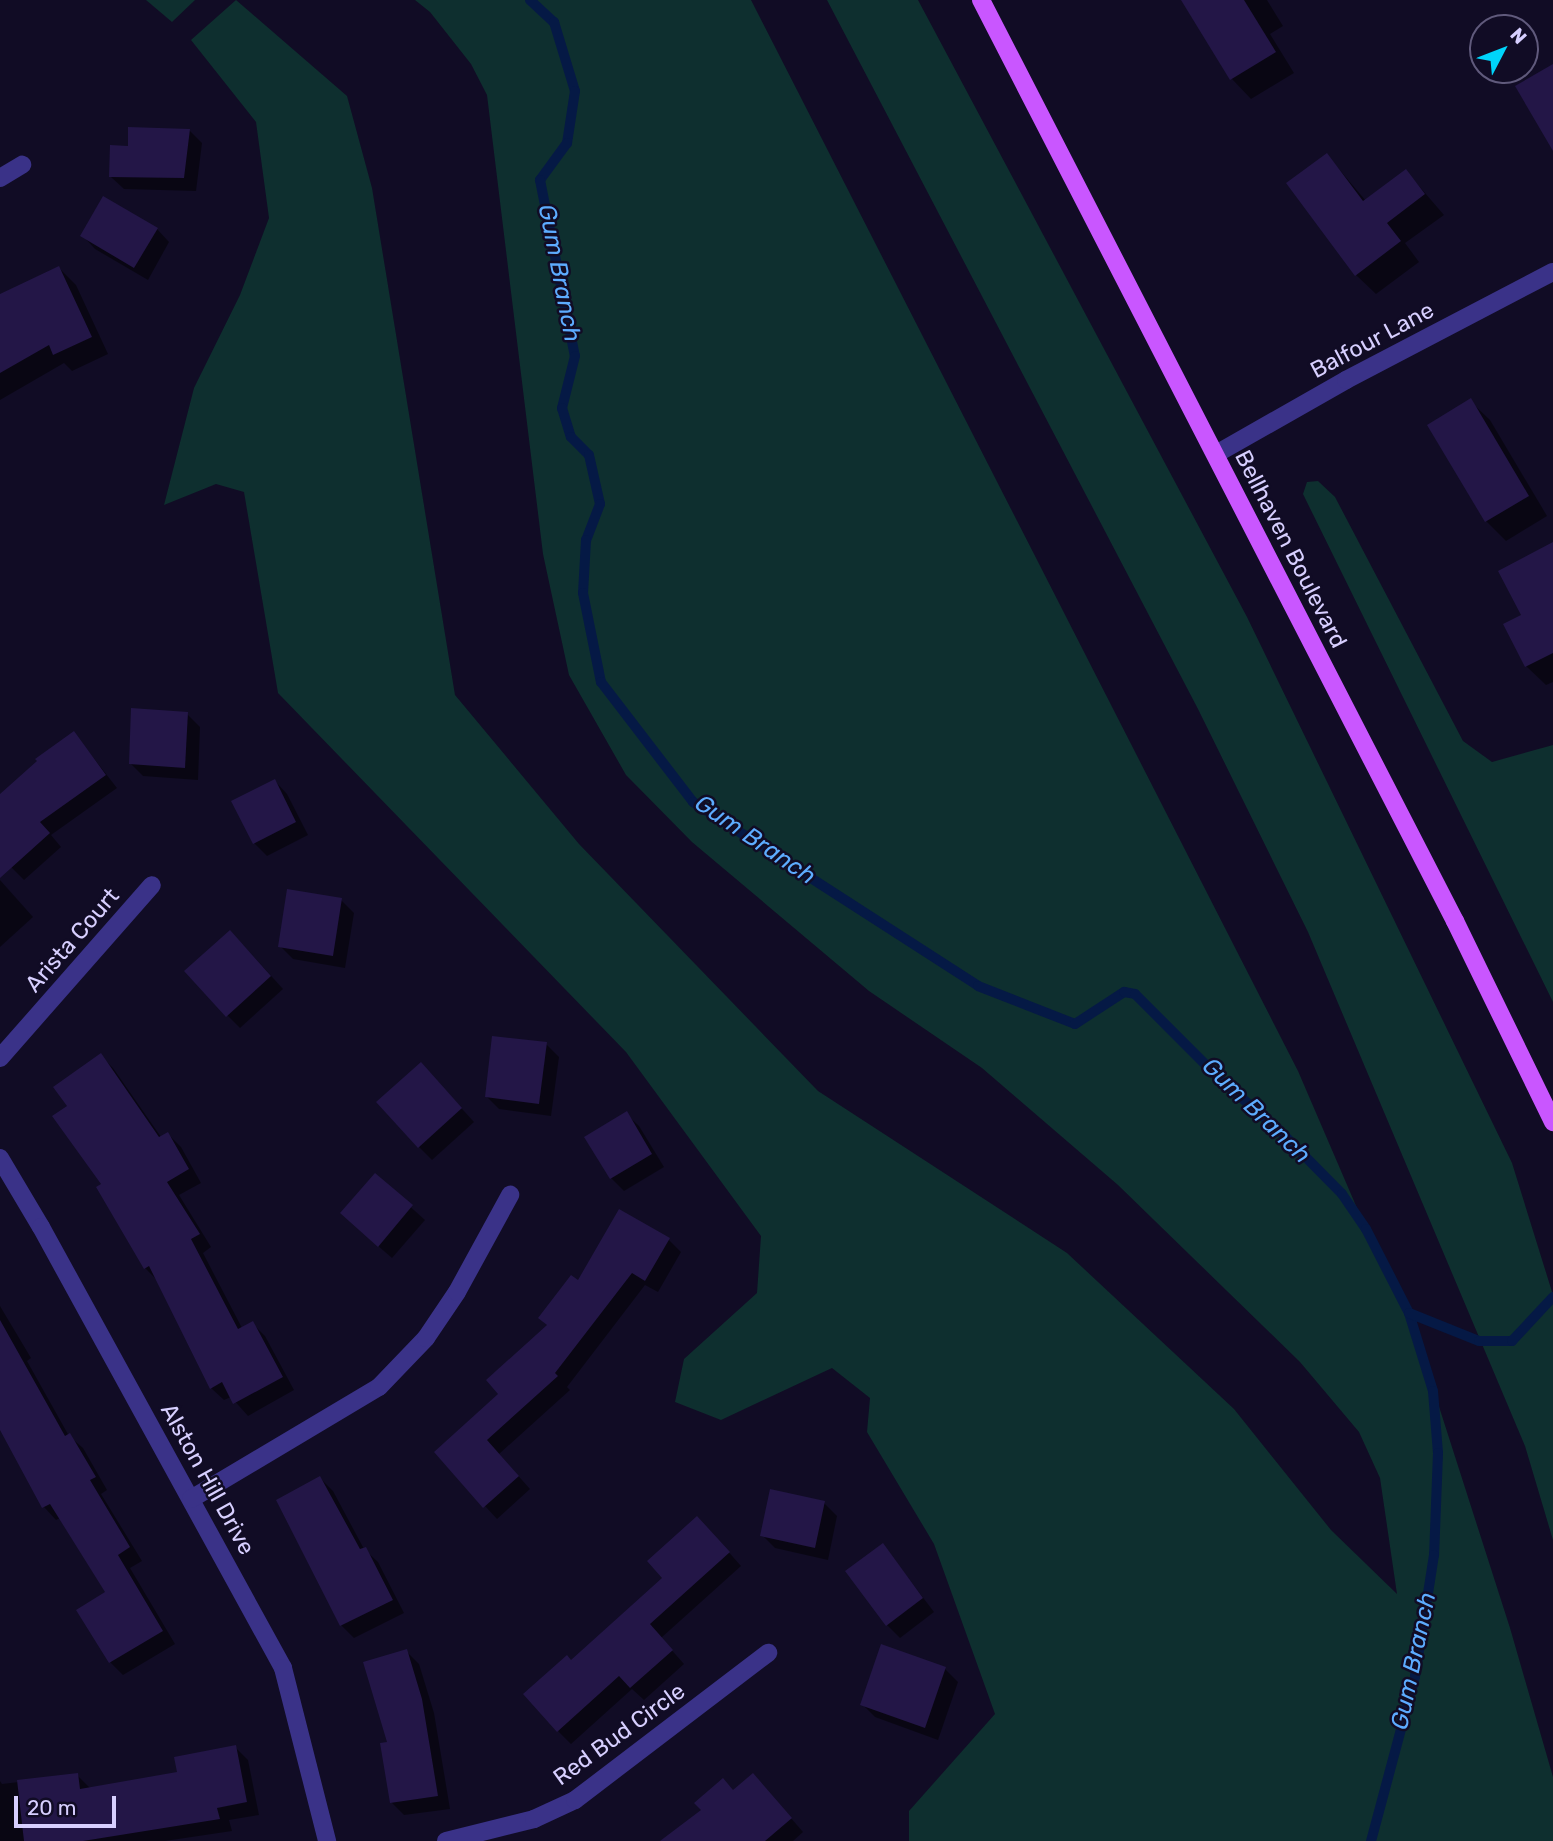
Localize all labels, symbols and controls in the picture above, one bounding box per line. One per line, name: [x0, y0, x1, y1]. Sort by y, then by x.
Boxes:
north arrow: [1469, 14, 1539, 84]
text: N: [1505, 23, 1532, 49]
water label: Gum Branch: [532, 202, 586, 344]
street label: Balfour Lane: [1305, 296, 1439, 384]
street label: Bellhaven Boulevard: [1229, 445, 1353, 653]
water label: Gum Branch: [689, 789, 821, 891]
street label: Arista Court: [19, 882, 125, 998]
water label: Gum Branch: [1196, 1052, 1316, 1170]
street label: Alston Hill Drive: [155, 1399, 261, 1559]
water label: Gum Branch: [1385, 1590, 1443, 1732]
street label: Red Bud Circle: [548, 1677, 690, 1791]
scale bar: [18, 1782, 119, 1826]
text: 20 m: [27, 1795, 76, 1820]

